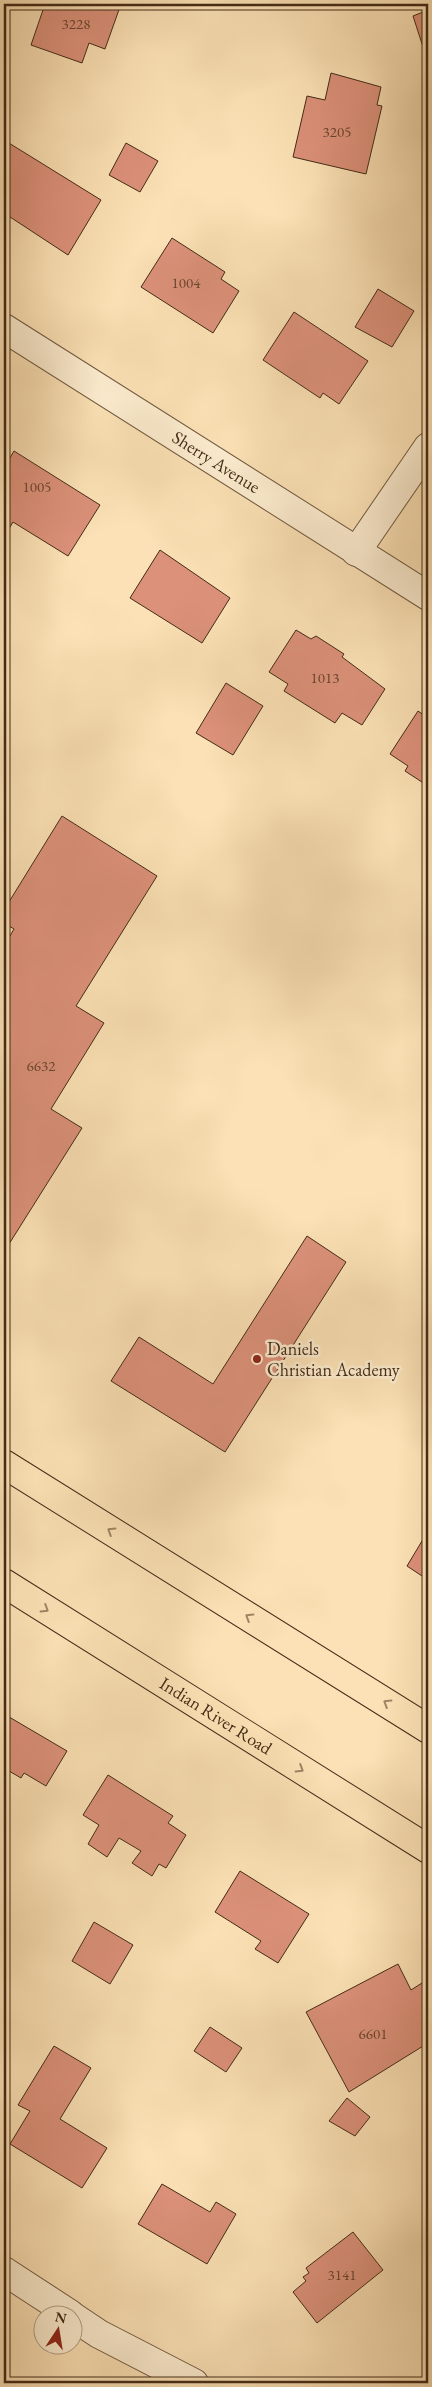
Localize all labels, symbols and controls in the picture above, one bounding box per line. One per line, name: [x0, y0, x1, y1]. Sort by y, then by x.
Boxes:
house number: 3228: [62, 14, 90, 33]
house number: 3205: [323, 122, 351, 141]
house number: 1004: [172, 273, 201, 292]
street label: Sherry Avenue: [168, 425, 265, 498]
house number: 1005: [23, 477, 51, 496]
house number: 1013: [311, 668, 339, 687]
house number: 6632: [27, 1056, 56, 1075]
place label: Daniels Christian Academy: [267, 1337, 400, 1381]
marker: Daniels Christian Academy: [251, 1353, 263, 1365]
one-way arrow: [108, 1528, 117, 1537]
one-way arrow: [40, 1602, 49, 1612]
one-way arrow: [245, 1614, 255, 1623]
street label: Indian River Road: [155, 1672, 277, 1760]
one-way arrow: [383, 1700, 392, 1709]
one-way arrow: [295, 1762, 304, 1772]
house number: 6601: [359, 2024, 387, 2043]
house number: 3141: [328, 2265, 356, 2284]
north arrow: [32, 2304, 82, 2354]
text: N: [53, 2307, 69, 2327]

